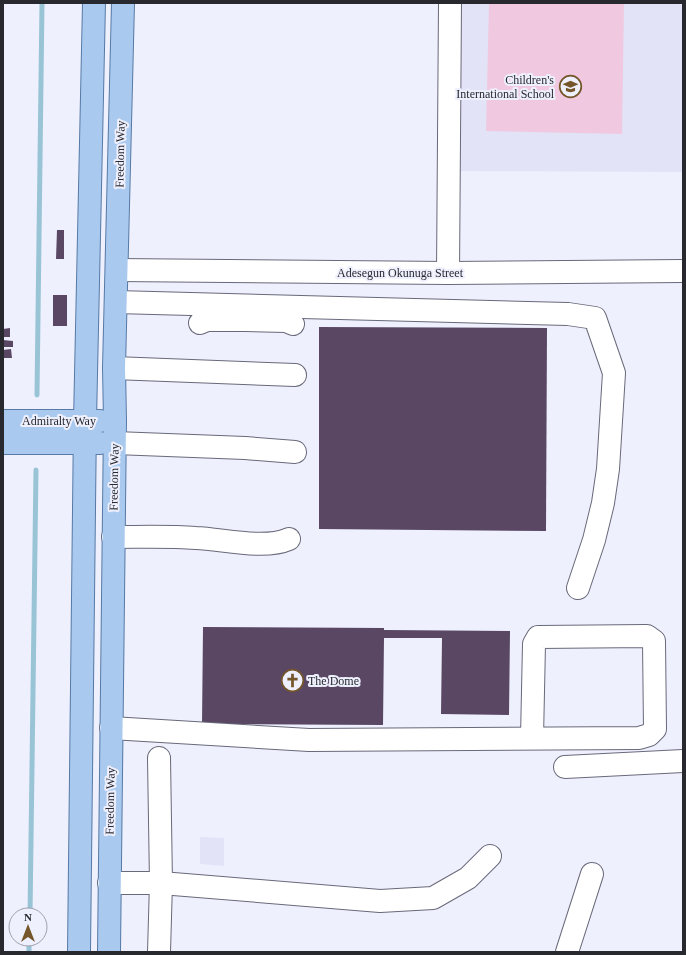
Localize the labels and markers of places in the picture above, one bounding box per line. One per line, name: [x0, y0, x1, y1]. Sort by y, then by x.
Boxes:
place label: Children's International School: [456, 73, 555, 101]
school or university icon: Children's International School: [557, 74, 583, 100]
church icon: The Dome: [280, 668, 306, 694]
place label: The Dome: [308, 674, 359, 688]

